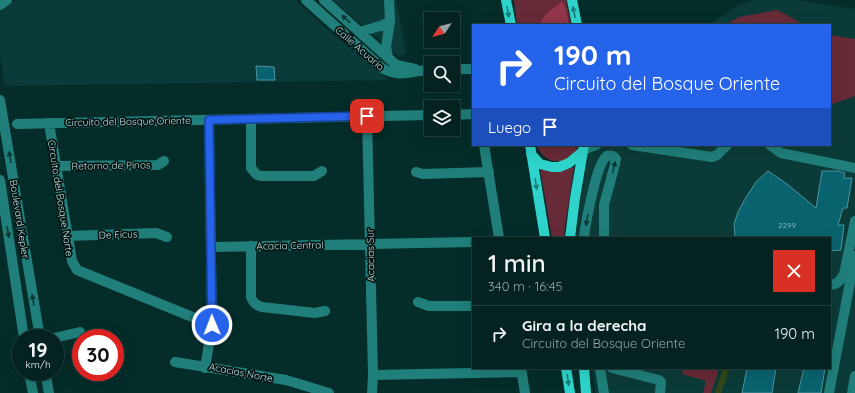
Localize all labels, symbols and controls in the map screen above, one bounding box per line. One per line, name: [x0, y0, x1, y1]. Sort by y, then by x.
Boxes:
one-way arrow: [506, 6, 512, 19]
one-way arrow: [571, 6, 577, 19]
north arrow: [424, 12, 460, 48]
map controls: [424, 12, 460, 136]
one-way arrow: [341, 15, 351, 24]
street label: Calle Acuario: [332, 23, 387, 73]
text: 190 m: [554, 37, 632, 72]
icon: right: [488, 40, 540, 92]
button: search: [424, 56, 460, 92]
text: Circuito del Bosque Oriente: [554, 72, 780, 95]
pin: [350, 99, 384, 133]
button: layers: [424, 100, 460, 136]
icon: arrive: [356, 105, 378, 127]
street label: Circuito del Bosque Oriente: [65, 114, 191, 129]
icon: arrive: [539, 116, 561, 138]
text: Luego: [488, 118, 531, 137]
street label: Circuito del Bosque Norte: [45, 139, 76, 258]
one-way arrow: [6, 151, 12, 164]
street label: Retorno de Pinos: [71, 158, 151, 173]
one-way arrow: [611, 161, 617, 174]
one-way arrow: [533, 177, 539, 190]
street label: Boulevard Kepler: [7, 179, 32, 260]
one-way arrow: [584, 214, 590, 226]
house number: 2299: [778, 220, 796, 230]
one-way arrow: [5, 226, 11, 238]
street label: De Ficus: [98, 227, 138, 242]
street label: Acacias Sur: [364, 228, 377, 282]
street label: Acacia Central: [256, 238, 324, 253]
text: 1 min: [488, 248, 546, 278]
button: close: [773, 250, 815, 292]
text: 340 m · 16:45: [488, 278, 563, 294]
one-way arrow: [30, 293, 36, 306]
position arrow: [191, 304, 233, 346]
text: Gira a la derecha: [522, 316, 647, 335]
icon: right: [488, 323, 510, 345]
text: 190 m: [774, 324, 815, 343]
speed limit sign: 30: [72, 329, 124, 381]
text: Circuito del Bosque Oriente: [522, 335, 685, 351]
text: 19: [28, 337, 48, 362]
text: km/h: [25, 358, 51, 371]
street label: Acacias Norte: [208, 360, 274, 385]
one-way arrow: [565, 374, 571, 387]

